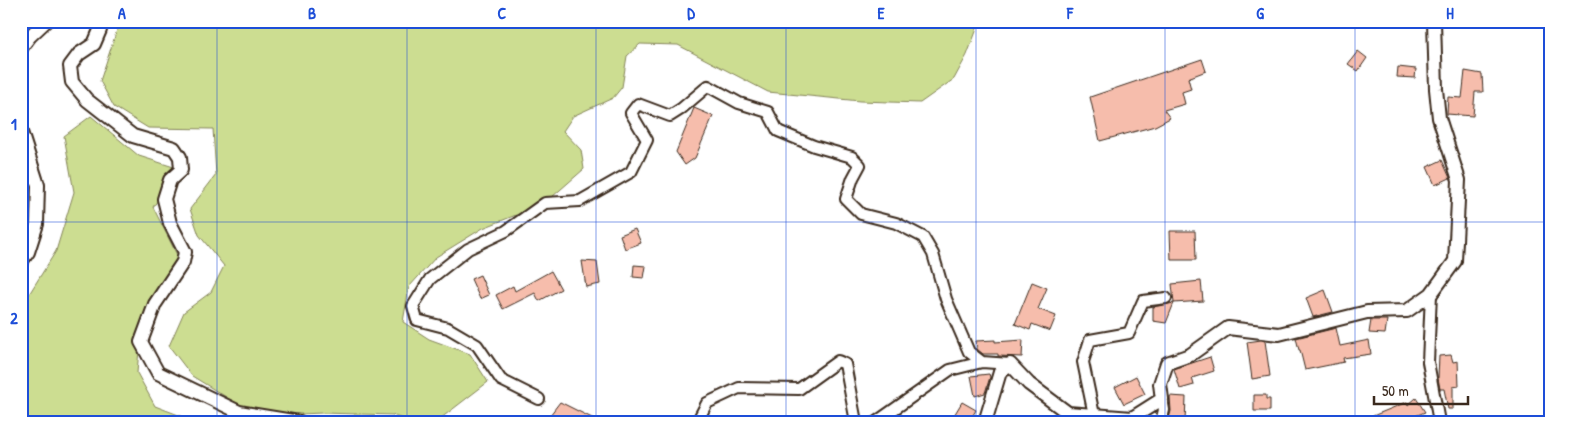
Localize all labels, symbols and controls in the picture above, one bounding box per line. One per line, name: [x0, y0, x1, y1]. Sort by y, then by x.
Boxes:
text: A: [118, 2, 126, 24]
text: B: [308, 2, 316, 24]
text: C: [498, 2, 507, 24]
text: D: [687, 2, 695, 24]
text: E: [877, 2, 885, 24]
text: F: [1066, 2, 1074, 24]
text: G: [1256, 2, 1264, 24]
text: H: [1446, 2, 1454, 24]
text: 1: [11, 113, 17, 135]
text: 2: [10, 307, 18, 329]
scale bar: [1374, 373, 1468, 405]
text: 50 m: [1382, 380, 1409, 401]

